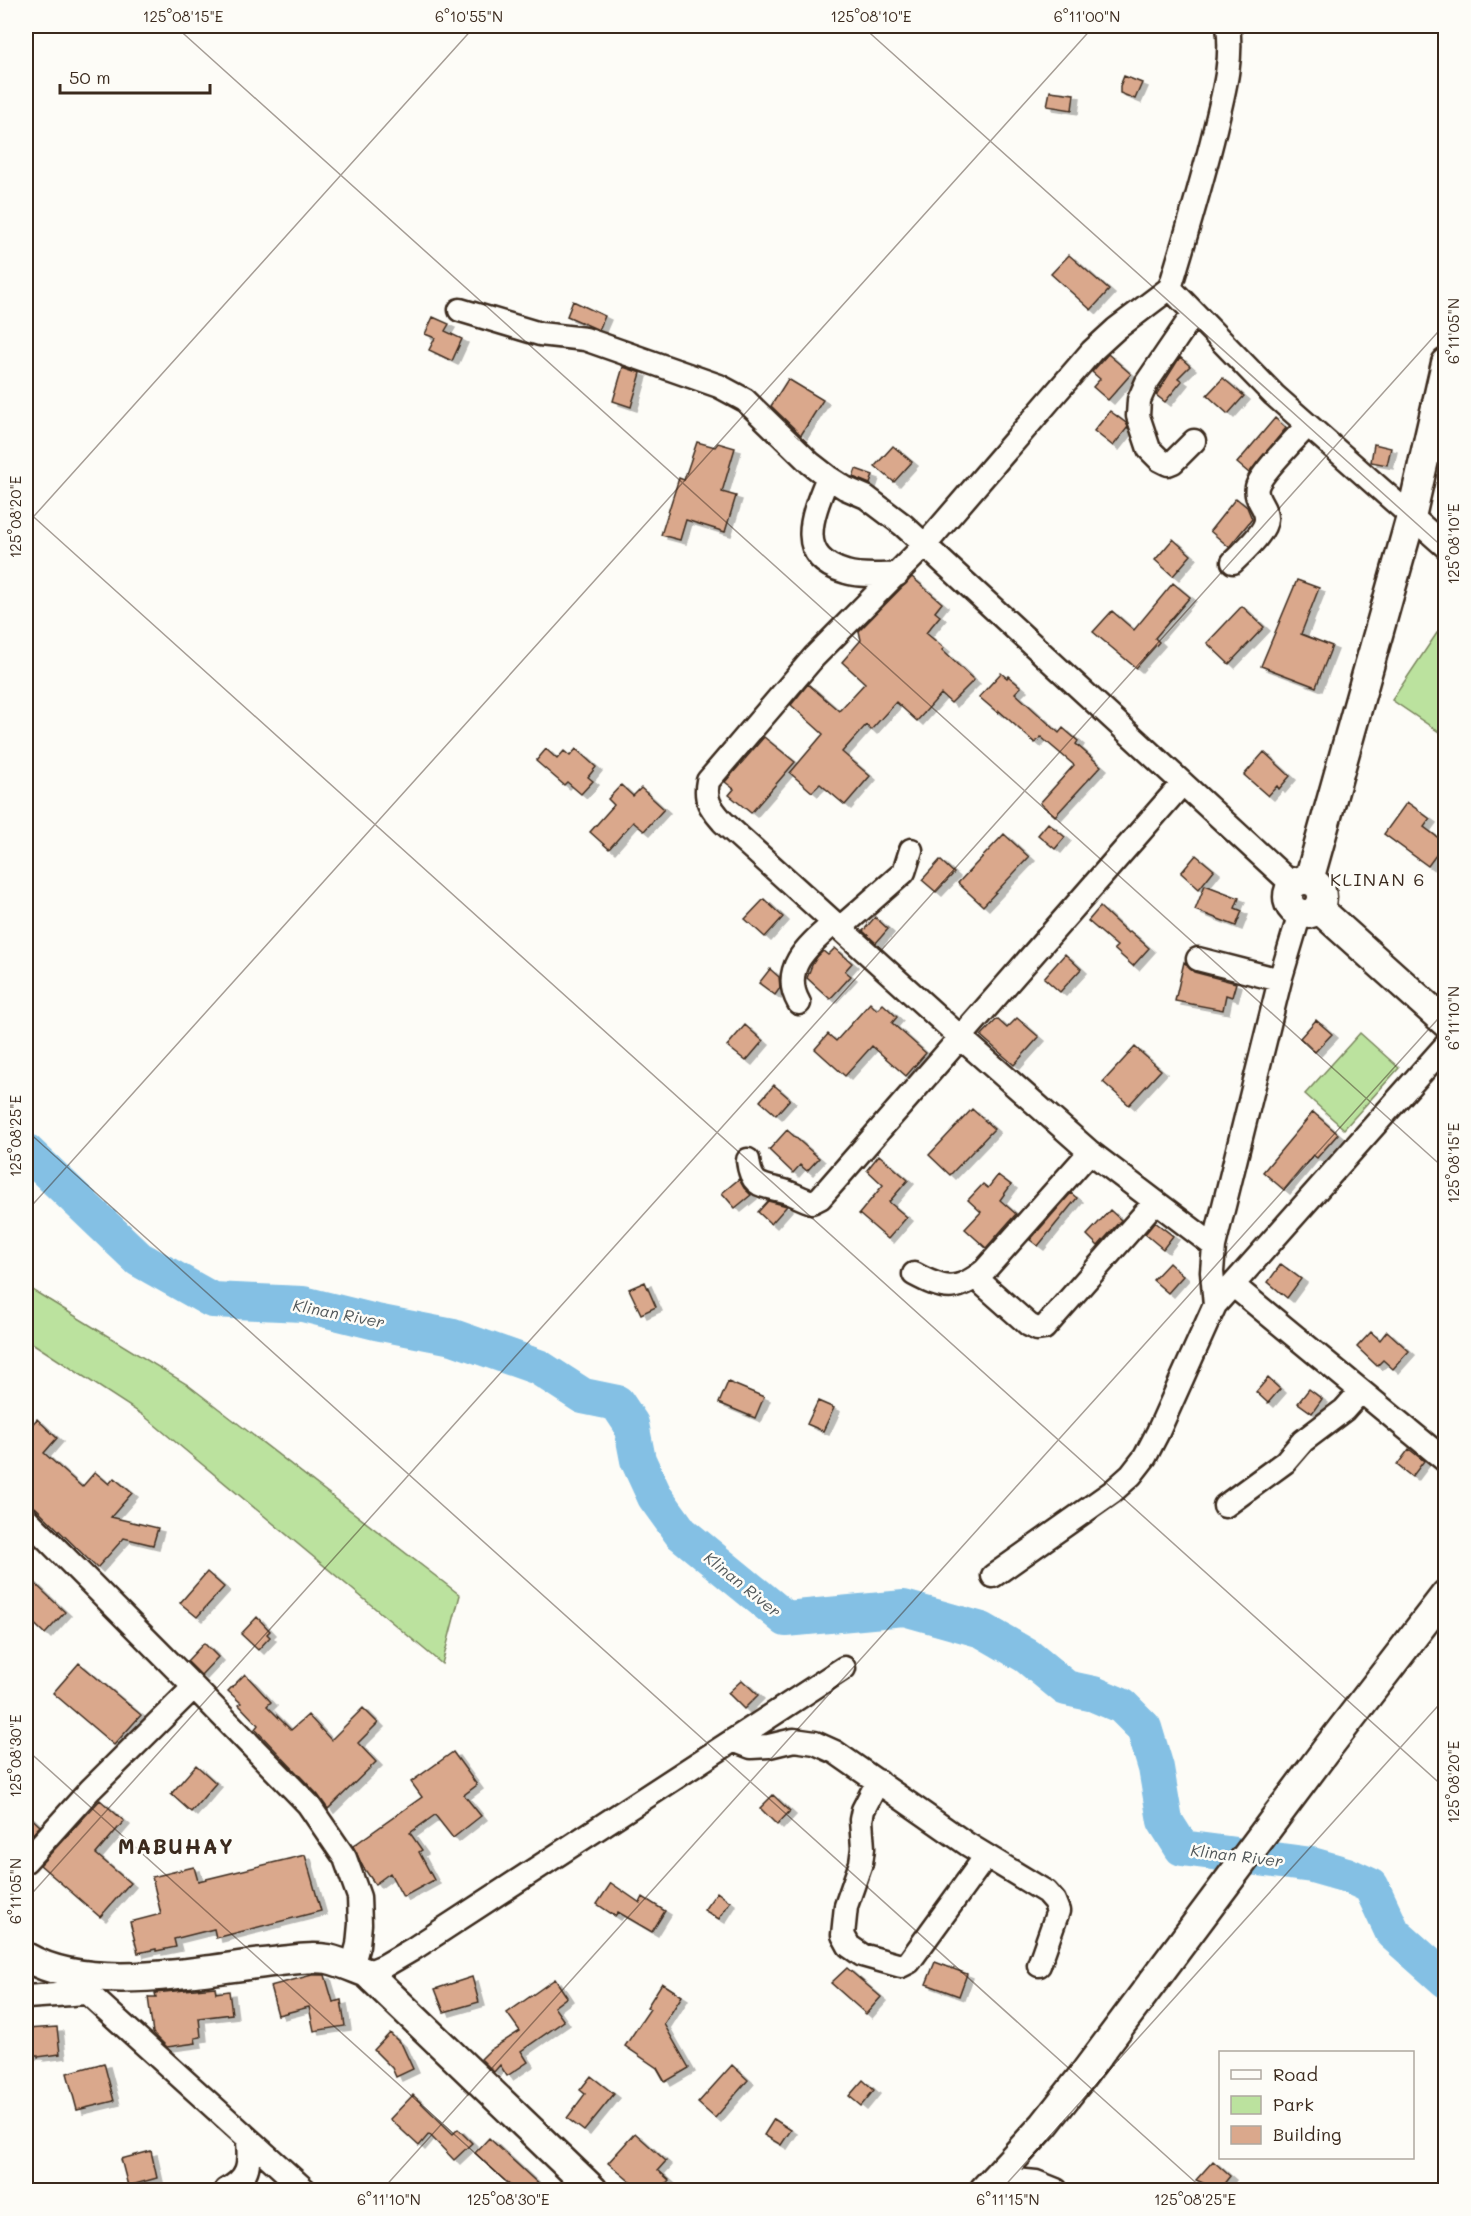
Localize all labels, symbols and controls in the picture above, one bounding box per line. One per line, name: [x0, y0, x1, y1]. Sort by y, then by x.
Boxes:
text: 125°08'15"E: [143, 6, 224, 26]
text: 6°10'55"N: [435, 6, 503, 26]
text: 125°08'10"E: [830, 6, 912, 26]
text: 6°11'00"N: [1054, 6, 1120, 26]
scale bar: [60, 57, 210, 95]
text: 50 m: [69, 65, 111, 89]
text: 6°11'05"N: [1443, 298, 1463, 364]
text: 125°08'20"E: [5, 475, 25, 558]
text: 125°08'10"E: [1443, 503, 1463, 585]
district label: KLINAN 6: [1330, 867, 1426, 891]
text: 6°11'10"N: [1443, 986, 1463, 1050]
text: 125°08'25"E: [5, 1094, 25, 1177]
text: 125°08'15"E: [1443, 1122, 1463, 1203]
water label: Klinan River: [291, 1294, 387, 1332]
water label: Klinan River: [700, 1547, 786, 1621]
text: 125°08'30"E: [5, 1714, 25, 1798]
text: 125°08'20"E: [1443, 1740, 1463, 1823]
district label: MABUHAY: [118, 1832, 234, 1859]
water label: Klinan River: [1190, 1839, 1284, 1871]
text: 6°11'05"N: [5, 1858, 25, 1924]
legend: [1219, 2051, 1414, 2159]
text: Road: [1273, 2062, 1318, 2086]
text: Park: [1273, 2092, 1314, 2116]
text: Building: [1273, 2122, 1341, 2146]
text: 6°11'10"N: [357, 2189, 421, 2209]
text: 125°08'30"E: [466, 2189, 550, 2209]
text: 6°11'15"N: [976, 2189, 1040, 2209]
text: 125°08'25"E: [1154, 2189, 1237, 2209]

